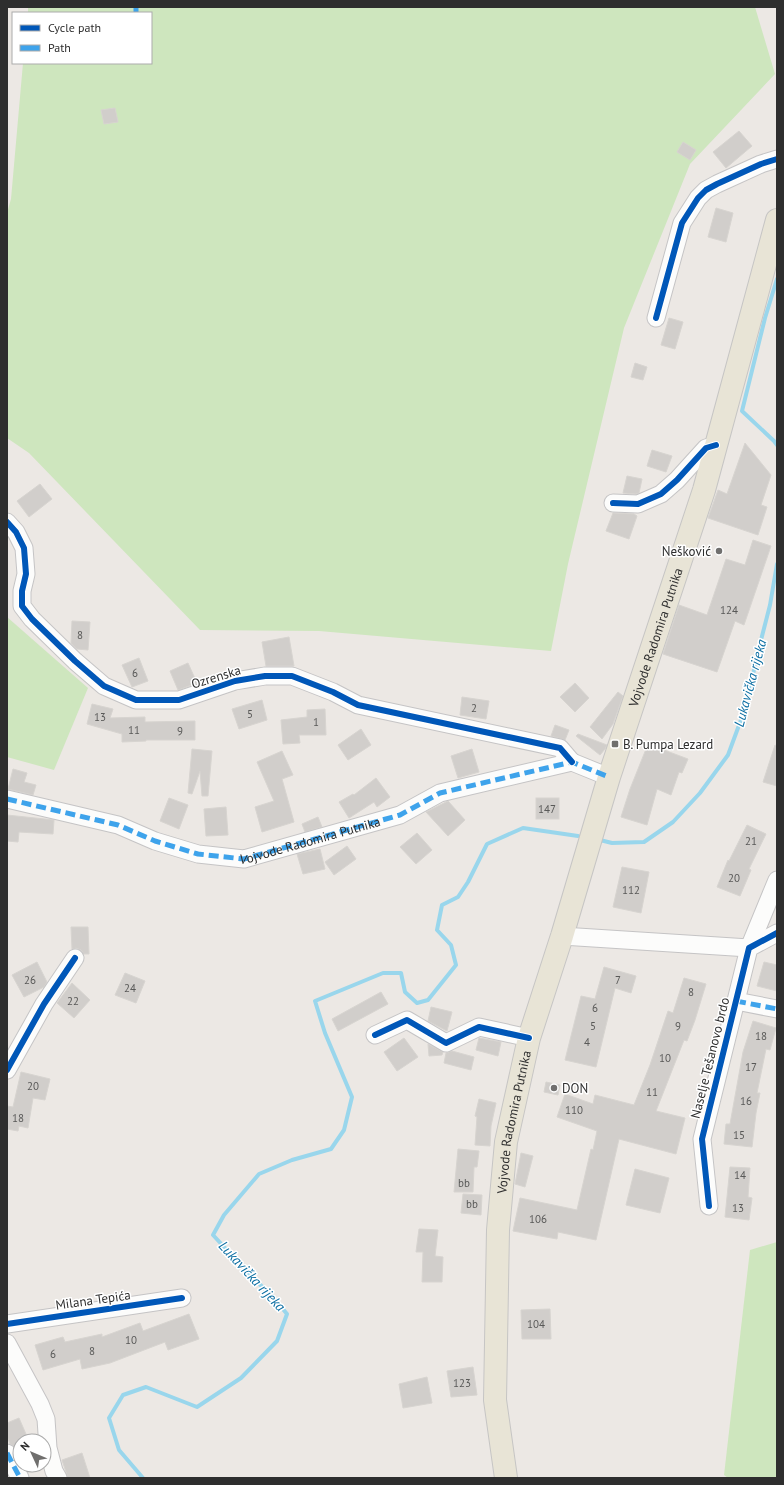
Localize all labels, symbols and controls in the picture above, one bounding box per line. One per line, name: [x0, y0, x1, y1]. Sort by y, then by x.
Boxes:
legend: [12, 12, 152, 64]
text: Cycle path: [48, 20, 101, 35]
text: Path: [48, 40, 71, 55]
place label: Nešković: [662, 543, 711, 560]
marker: Nešković: [714, 546, 724, 556]
street label: Vojvode Radomira Putnika: [624, 566, 686, 710]
house number: 124: [720, 603, 738, 617]
house number: 8: [77, 628, 83, 642]
water label: Lukavička rijeka: [730, 637, 770, 729]
street label: Ozrenska: [189, 661, 243, 693]
house number: 6: [132, 666, 138, 680]
house number: 2: [471, 701, 477, 715]
house number: 5: [247, 707, 253, 721]
house number: 13: [94, 710, 106, 724]
house number: 1: [313, 715, 319, 729]
house number: 11: [128, 723, 140, 737]
house number: 9: [177, 724, 183, 738]
place label: B. Pumpa Lezard: [623, 736, 713, 753]
marker: B. Pumpa Lezard: [610, 739, 620, 749]
house number: 147: [538, 802, 556, 816]
street label: Vojvode Radomira Putnika: [238, 813, 382, 868]
house number: 21: [745, 834, 757, 848]
house number: 20: [728, 871, 740, 885]
house number: 112: [622, 883, 640, 897]
house number: 26: [24, 973, 36, 987]
house number: 7: [615, 973, 621, 987]
house number: 24: [124, 981, 136, 995]
house number: 8: [688, 985, 694, 999]
house number: 22: [67, 994, 79, 1008]
street label: Naselje Tešanovo brdo: [687, 996, 733, 1120]
house number: 6: [592, 1001, 598, 1015]
house number: 5: [590, 1019, 596, 1033]
house number: 9: [675, 1019, 681, 1033]
house number: 18: [755, 1029, 767, 1043]
house number: 4: [584, 1035, 590, 1049]
street label: Vojvode Radomira Putnika: [493, 1049, 534, 1195]
house number: 10: [659, 1051, 671, 1065]
house number: 17: [745, 1060, 757, 1074]
house number: 20: [27, 1079, 39, 1093]
place label: DON: [562, 1080, 588, 1097]
marker: DON: [549, 1083, 559, 1093]
house number: 11: [646, 1085, 658, 1099]
house number: 16: [740, 1094, 752, 1108]
house number: 110: [565, 1103, 583, 1117]
house number: 18: [12, 1111, 24, 1125]
house number: 15: [733, 1128, 745, 1142]
house number: 14: [734, 1168, 746, 1182]
house number: bb: [458, 1176, 470, 1190]
house number: bb: [466, 1197, 478, 1211]
house number: 13: [732, 1201, 744, 1215]
house number: 106: [529, 1212, 547, 1226]
water label: Lukavička rijeka: [215, 1237, 289, 1315]
street label: Milana Tepića: [54, 1286, 132, 1314]
house number: 104: [527, 1317, 545, 1331]
house number: 10: [125, 1333, 137, 1347]
house number: 8: [89, 1344, 95, 1358]
house number: 6: [50, 1347, 56, 1361]
house number: 123: [453, 1376, 471, 1390]
north arrow: [12, 1433, 52, 1473]
text: N: [17, 1439, 32, 1454]

